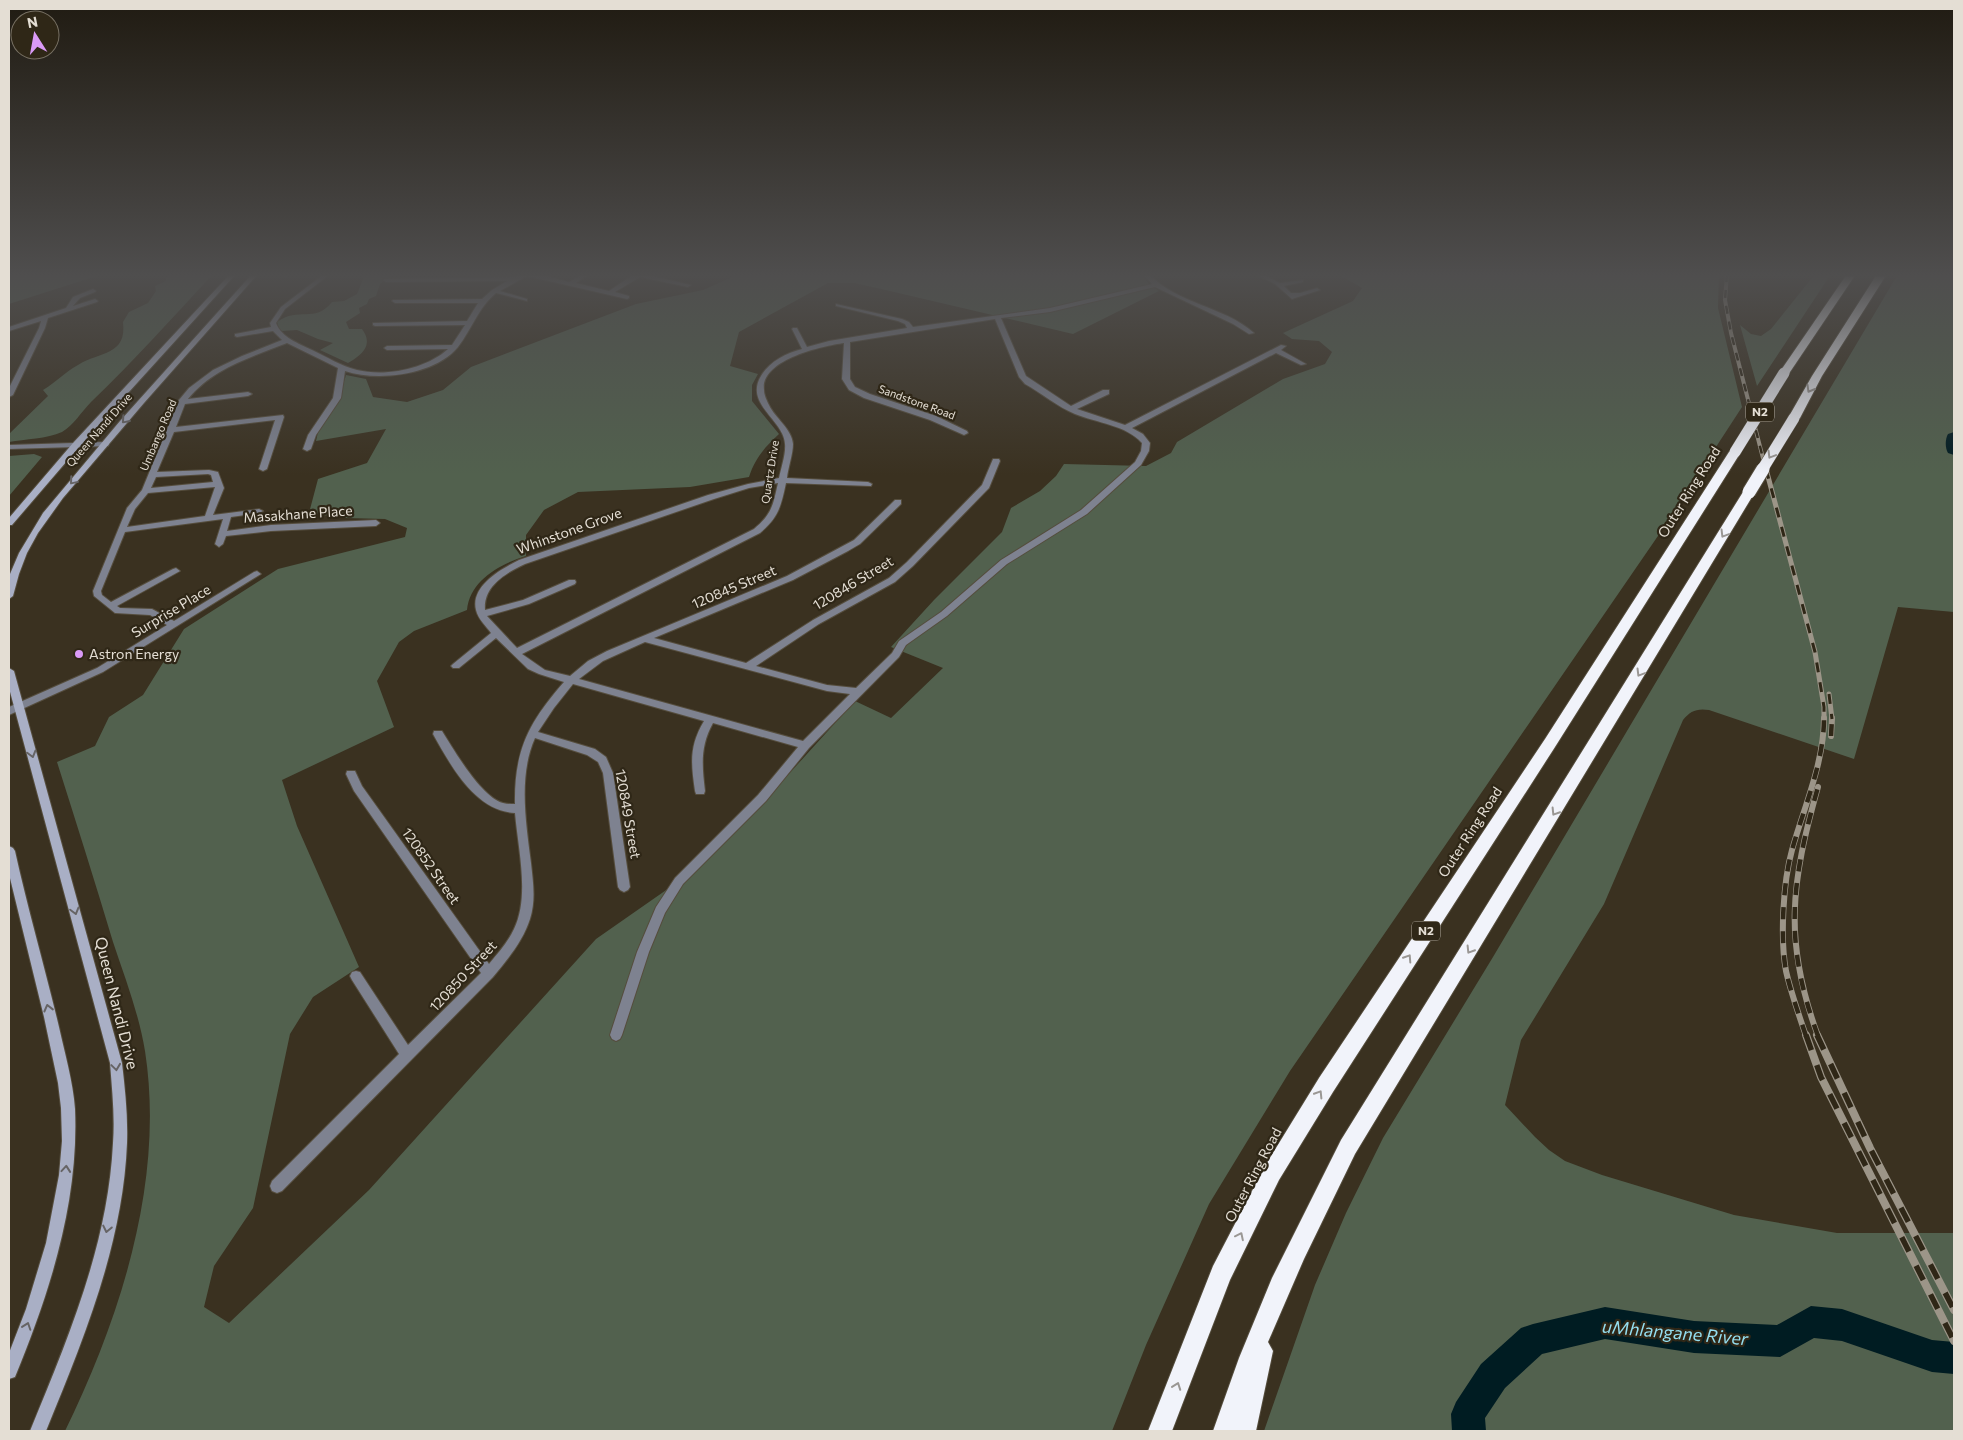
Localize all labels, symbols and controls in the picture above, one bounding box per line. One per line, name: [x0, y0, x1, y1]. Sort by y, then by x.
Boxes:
north arrow: [10, 10, 60, 60]
text: N: [26, 12, 39, 31]
street label: Sandstone Road: [877, 382, 957, 421]
one-way arrow: [1806, 384, 1816, 393]
street label: Queen Nandi Drive: [63, 390, 134, 469]
street label: Umbango Road: [137, 397, 178, 473]
road number: N2: [1746, 402, 1774, 422]
one-way arrow: [122, 415, 131, 424]
street label: Quartz Drive: [758, 439, 781, 505]
street label: Outer Ring Road: [1654, 443, 1723, 541]
one-way arrow: [1768, 450, 1778, 459]
one-way arrow: [71, 475, 79, 484]
street label: Masakhane Place: [243, 501, 353, 526]
street label: Whinstone Grove: [514, 504, 624, 557]
one-way arrow: [1721, 529, 1730, 538]
street label: 120846 Street: [810, 552, 896, 613]
street label: 120845 Street: [689, 561, 779, 612]
street label: Surprise Place: [128, 580, 213, 641]
place label: Astron Energy: [89, 645, 179, 662]
marker: Astron Energy: [73, 648, 85, 660]
one-way arrow: [1636, 667, 1646, 676]
one-way arrow: [26, 749, 36, 757]
street label: 120849 Street: [612, 768, 645, 860]
street label: Outer Ring Road: [1434, 783, 1505, 880]
one-way arrow: [1552, 806, 1561, 815]
street label: 120852 Street: [399, 824, 464, 907]
one-way arrow: [69, 906, 79, 914]
road number: N2: [1412, 921, 1440, 940]
street label: Queen Nandi Drive: [92, 935, 143, 1071]
street label: 120850 Street: [425, 936, 500, 1015]
one-way arrow: [1466, 945, 1476, 954]
one-way arrow: [1402, 955, 1411, 964]
one-way arrow: [44, 1005, 54, 1013]
one-way arrow: [111, 1063, 121, 1072]
one-way arrow: [1313, 1091, 1323, 1100]
street label: Outer Ring Road: [1221, 1125, 1285, 1225]
one-way arrow: [60, 1165, 71, 1173]
one-way arrow: [102, 1224, 113, 1233]
one-way arrow: [1234, 1232, 1244, 1241]
water label: uMhlangane River: [1601, 1315, 1750, 1349]
one-way arrow: [21, 1322, 31, 1331]
one-way arrow: [1171, 1382, 1181, 1390]

